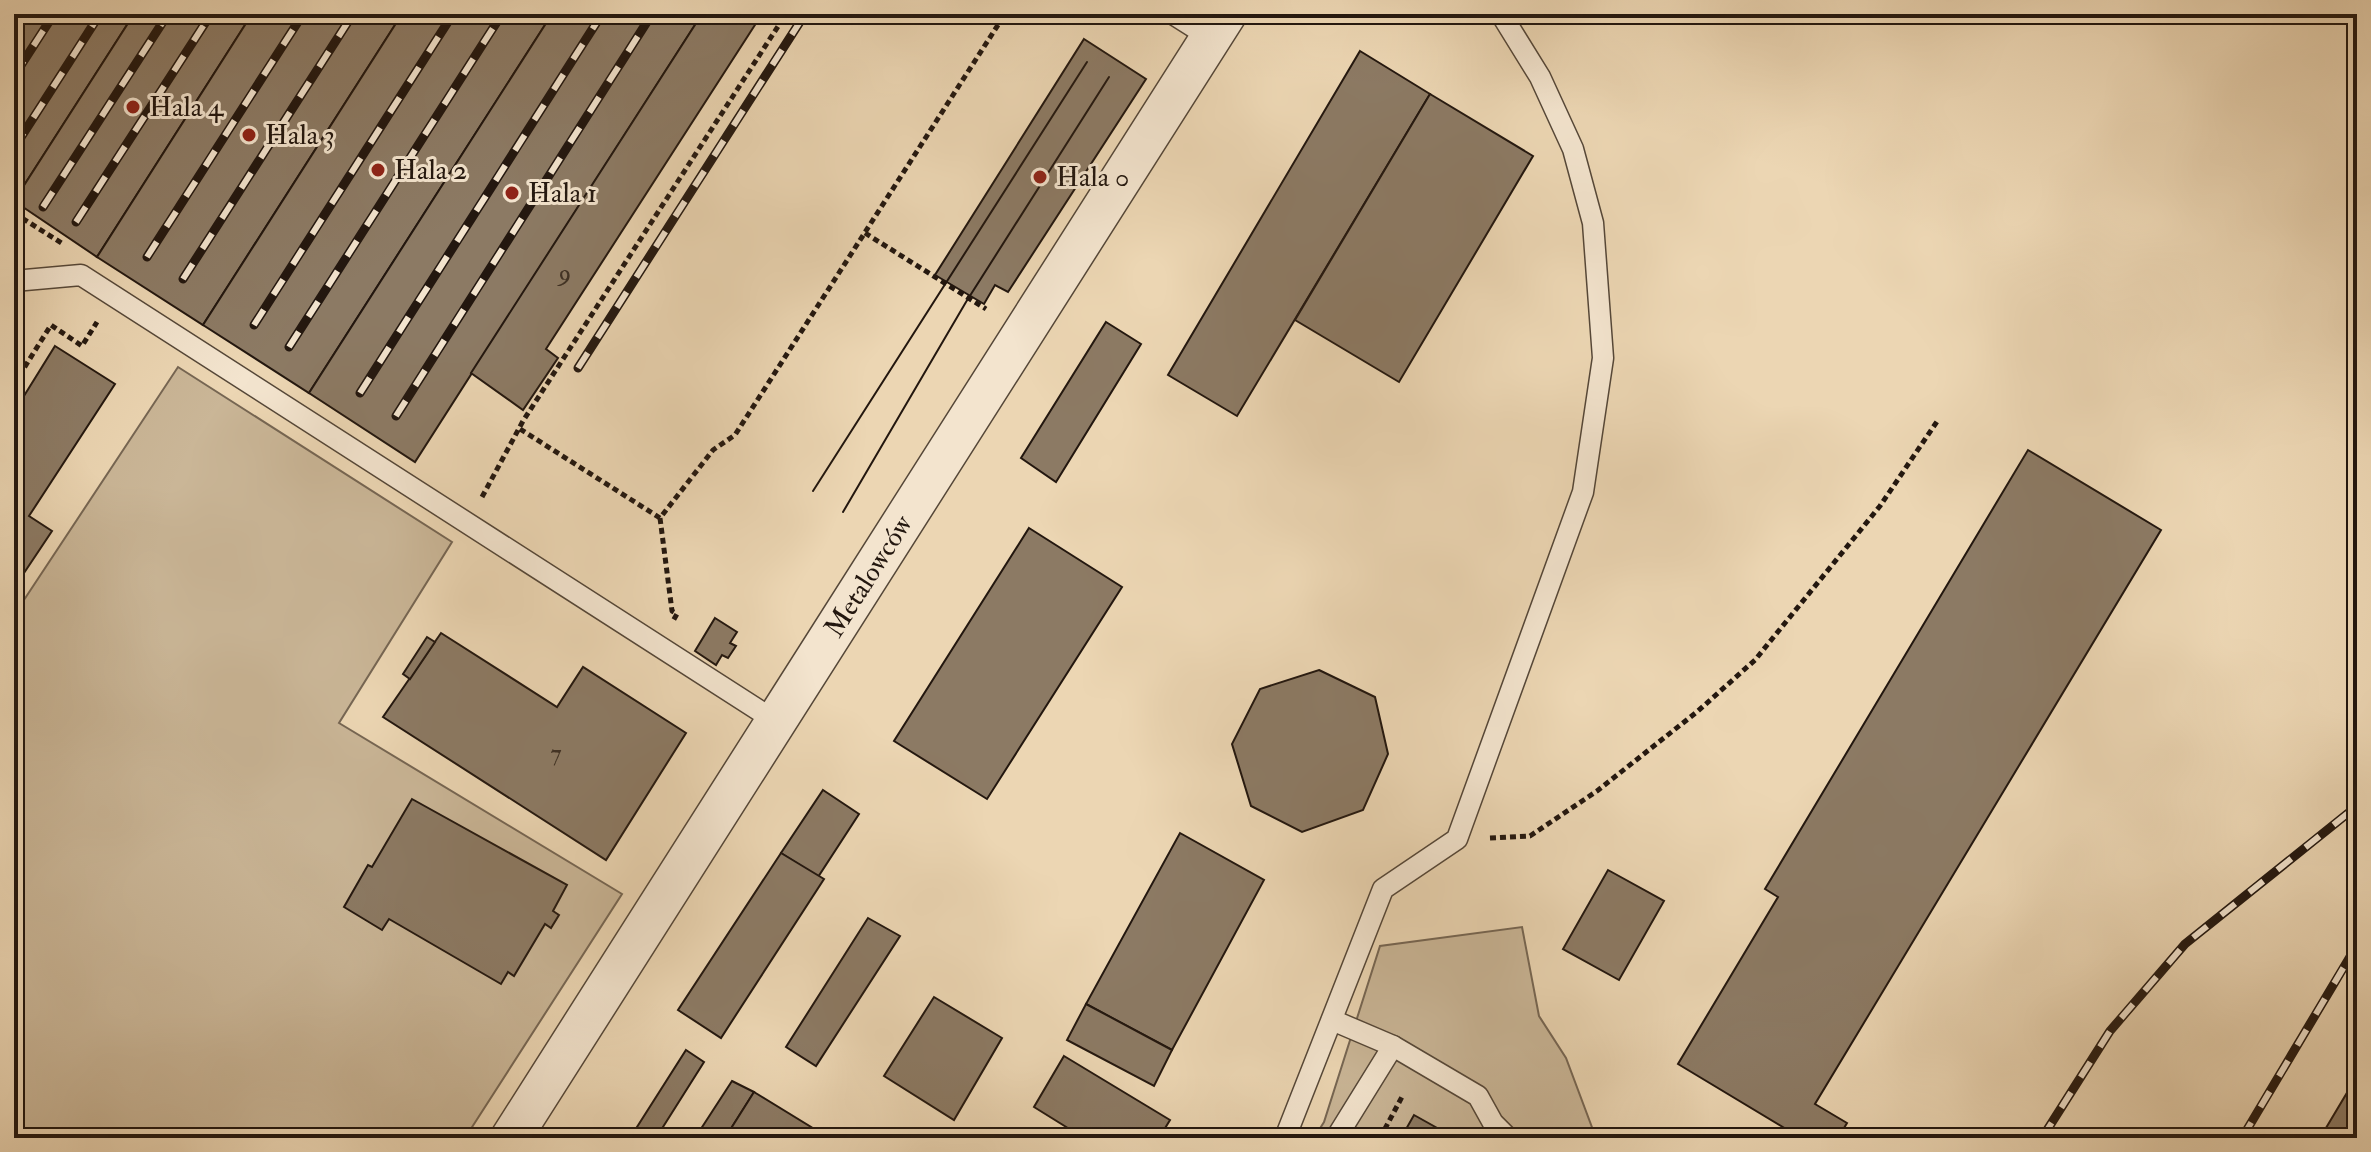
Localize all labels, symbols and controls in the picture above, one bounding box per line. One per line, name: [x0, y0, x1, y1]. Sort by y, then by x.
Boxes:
place label: Hala 4: [149, 90, 225, 125]
marker: Hala 4: [124, 98, 142, 116]
place label: Hala 3: [265, 118, 335, 153]
marker: Hala 3: [240, 126, 258, 144]
place label: Hala 2: [394, 153, 467, 188]
place label: Hala 0: [1056, 160, 1129, 195]
marker: Hala 2: [369, 161, 387, 179]
marker: Hala 0: [1031, 168, 1049, 186]
place label: Hala 1: [528, 176, 597, 211]
marker: Hala 1: [503, 184, 521, 202]
house number: 9: [557, 258, 571, 289]
street label: Metalowców: [817, 508, 921, 644]
house number: 7: [550, 738, 562, 769]

